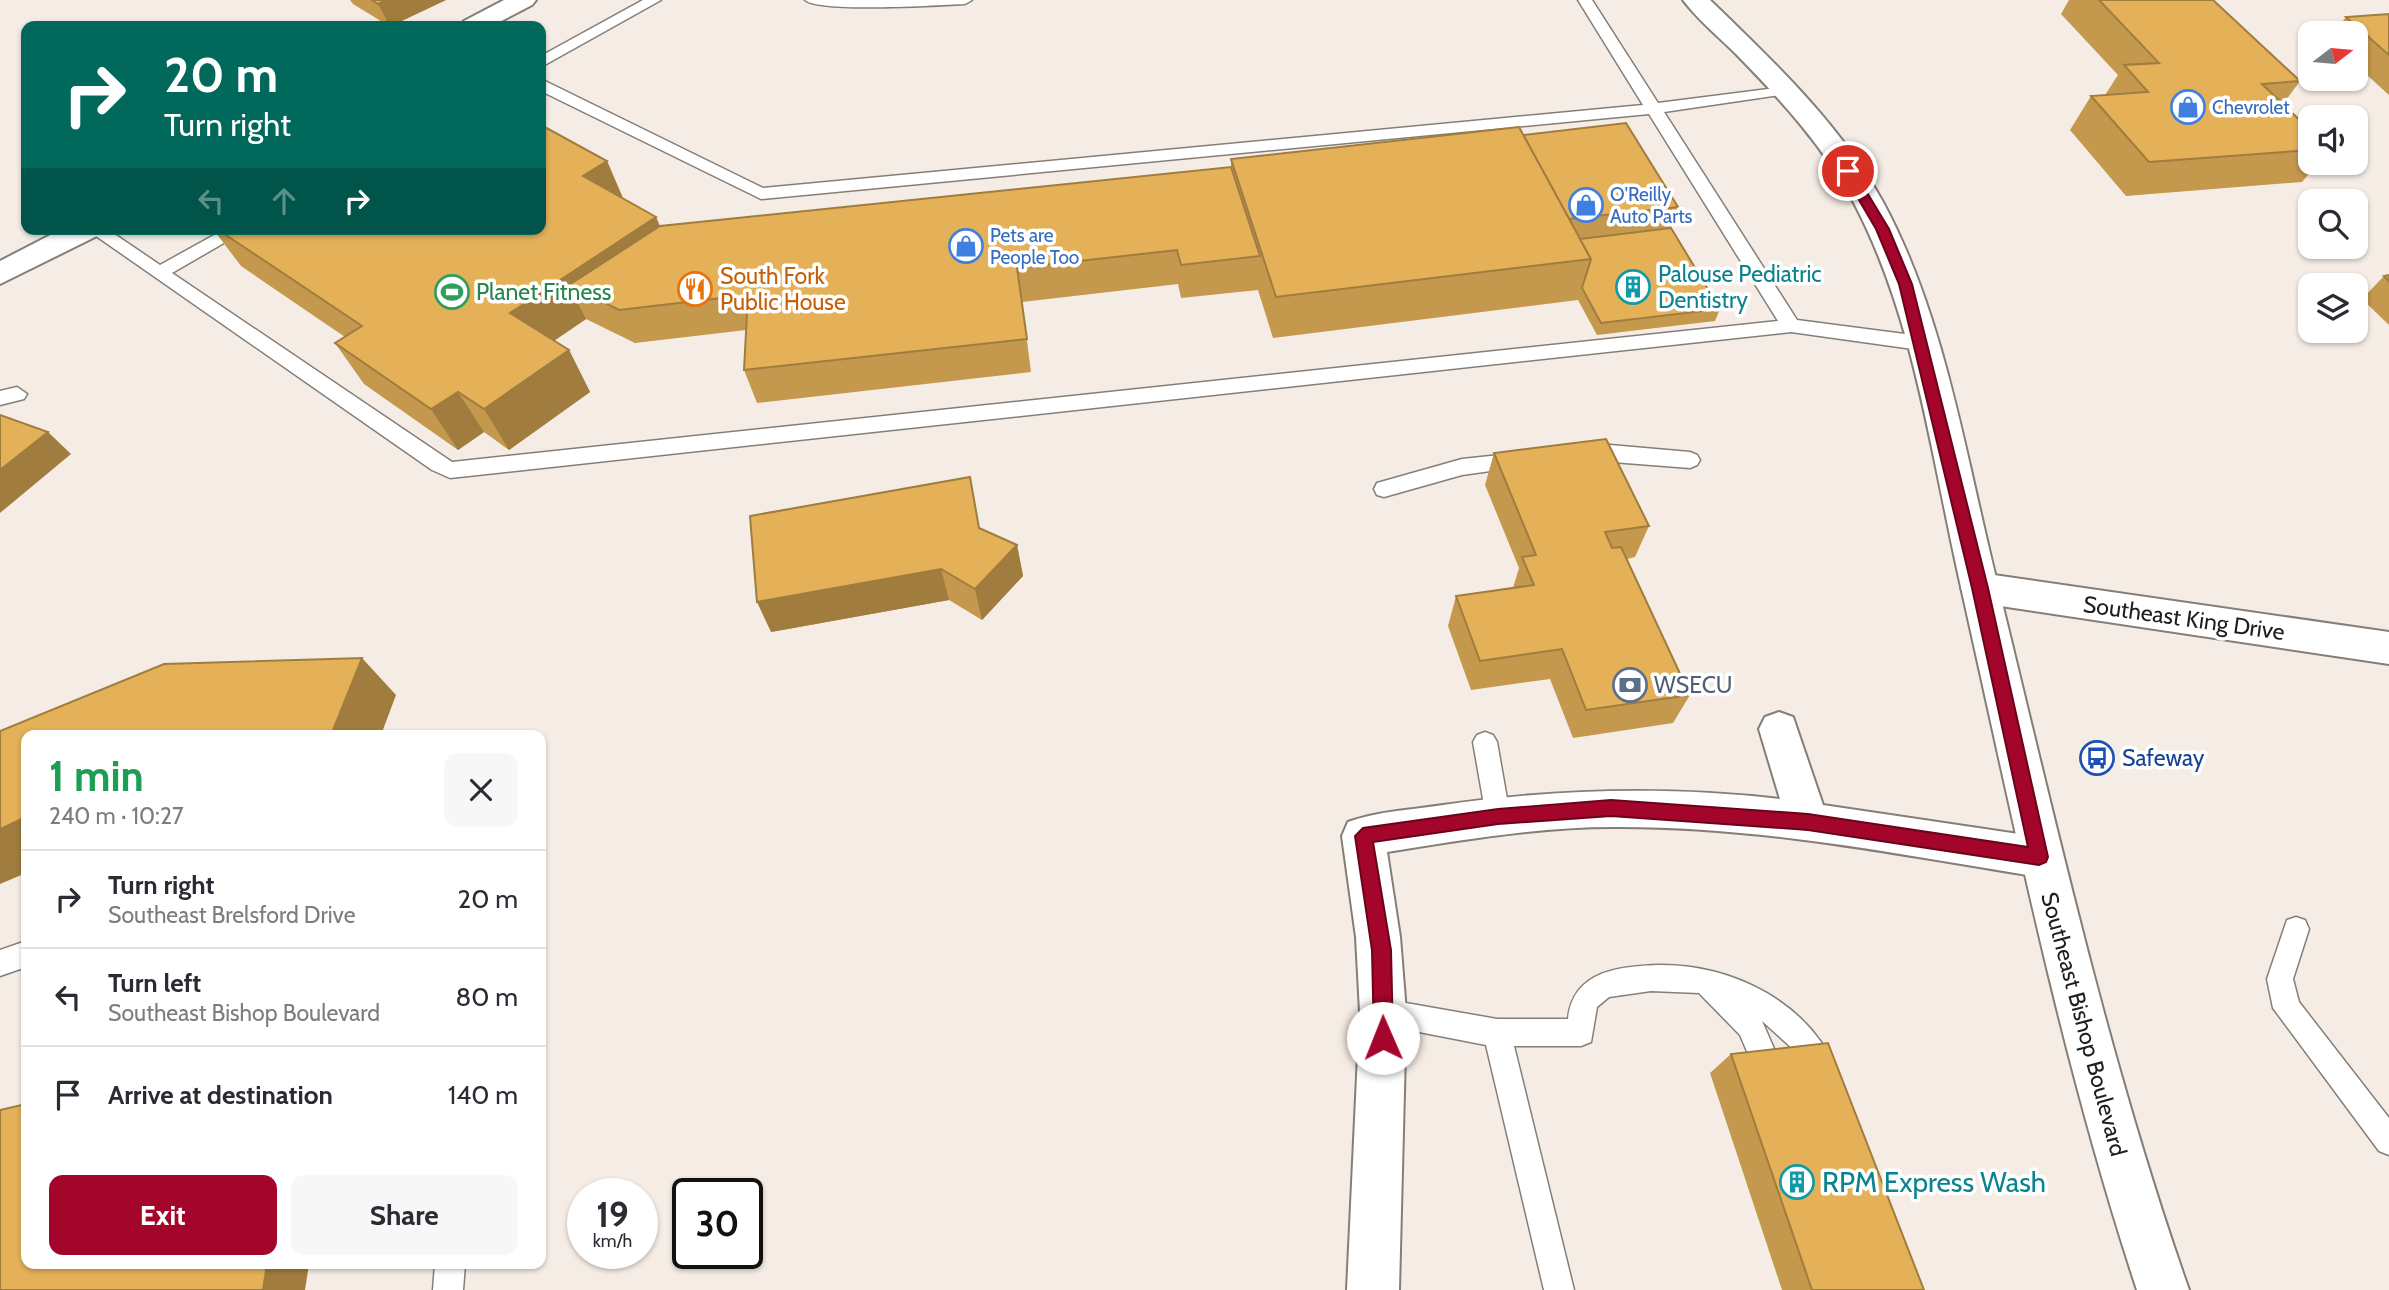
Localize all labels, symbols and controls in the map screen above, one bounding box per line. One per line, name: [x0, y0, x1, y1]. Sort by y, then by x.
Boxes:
north arrow: [2298, 21, 2368, 91]
map controls: [2298, 21, 2368, 343]
text: 20 m: [164, 45, 278, 104]
icon: right: [49, 49, 140, 140]
shop icon: Chevrolet: [2169, 88, 2207, 126]
place label: Chevrolet: [2212, 96, 2290, 119]
text: Turn right: [164, 105, 291, 144]
button: sound: [2298, 105, 2368, 175]
pin: [1818, 141, 1878, 201]
icon: arrive: [1829, 152, 1867, 190]
icon: left: [192, 182, 230, 220]
icon: ahead: [265, 182, 303, 220]
icon: right: [338, 182, 376, 220]
place label: O'Reilly Auto Parts: [1610, 183, 1693, 228]
shop icon: O'Reilly Auto Parts: [1567, 186, 1605, 224]
button: search: [2298, 189, 2368, 259]
place label: Pets are People Too: [990, 224, 1079, 269]
shop icon: Pets are People Too: [947, 227, 985, 265]
place label: Palouse Pediatric Dentistry: [1658, 260, 1822, 314]
place label: South Fork Public House: [720, 262, 846, 316]
building icon: Palouse Pediatric Dentistry: [1614, 268, 1652, 306]
restaurant icon: South Fork Public House: [676, 270, 714, 308]
sports icon: Planet Fitness: [433, 273, 471, 311]
button: layers: [2298, 273, 2368, 343]
place label: Planet Fitness: [476, 278, 611, 306]
street label: Southeast King Drive: [2081, 590, 2287, 646]
bank icon: WSECU: [1611, 666, 1649, 704]
place label: WSECU: [1654, 671, 1733, 699]
bus stop icon: Safeway: [2078, 739, 2116, 777]
place label: Safeway: [2122, 744, 2205, 772]
text: 1 min: [49, 750, 144, 802]
button: close: [444, 753, 518, 827]
text: 240 m · 10:27: [49, 802, 184, 830]
text: Turn right: [108, 869, 214, 901]
icon: right: [49, 880, 87, 918]
text: 20 m: [458, 883, 518, 915]
street label: Southeast Bishop Boulevard: [2035, 889, 2133, 1159]
text: Southeast Brelsford Drive: [108, 901, 355, 929]
text: Turn left: [108, 967, 201, 999]
icon: left: [49, 978, 87, 1016]
text: 80 m: [455, 981, 518, 1013]
text: Southeast Bishop Boulevard: [108, 999, 380, 1027]
position arrow: [1346, 1001, 1420, 1075]
icon: arrive: [49, 1076, 87, 1114]
text: Arrive at destination: [108, 1079, 333, 1111]
text: 140 m: [448, 1079, 518, 1111]
building icon: RPM Express Wash: [1778, 1163, 1816, 1201]
place label: RPM Express Wash: [1822, 1165, 2046, 1199]
button: Exit: [49, 1175, 277, 1255]
button: Share: [291, 1175, 518, 1255]
speed limit sign: 30: [672, 1178, 763, 1269]
text: 19: [596, 1193, 629, 1236]
text: km/h: [593, 1230, 632, 1252]

